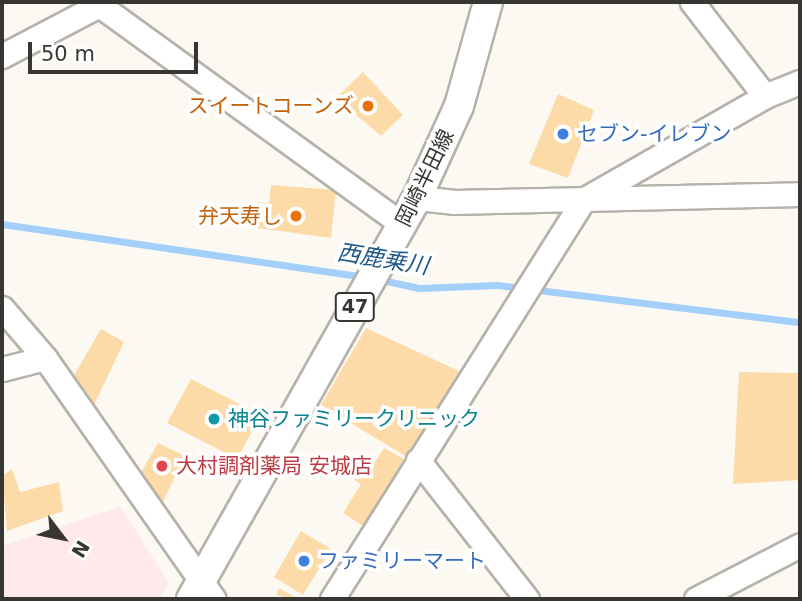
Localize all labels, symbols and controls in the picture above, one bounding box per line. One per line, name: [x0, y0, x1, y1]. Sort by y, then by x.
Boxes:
scale bar: [32, 28, 201, 72]
text: 50 m: [41, 42, 95, 66]
place label: スイートコーンズ: [186, 93, 354, 119]
marker: スイートコーンズ: [360, 98, 376, 114]
place label: セブン-イレブン: [577, 121, 732, 147]
street label: 岡崎半田線: [391, 125, 459, 231]
marker: セブン-イレブン: [555, 126, 571, 142]
place label: 弁天寿し: [198, 203, 282, 229]
marker: 弁天寿し: [288, 208, 304, 224]
water label: 西鹿乗川: [335, 238, 431, 280]
road number: 47: [334, 292, 376, 322]
place label: 神谷ファミリークリニック: [228, 406, 480, 432]
marker: 神谷ファミリークリニック: [206, 411, 222, 427]
place label: 大村調剤薬局 安城店: [176, 453, 372, 479]
marker: 大村調剤薬局 安城店: [154, 458, 170, 474]
north arrow: [28, 503, 98, 573]
text: N: [67, 537, 94, 562]
place label: ファミリーマート: [318, 548, 486, 574]
marker: ファミリーマート: [296, 553, 312, 569]

